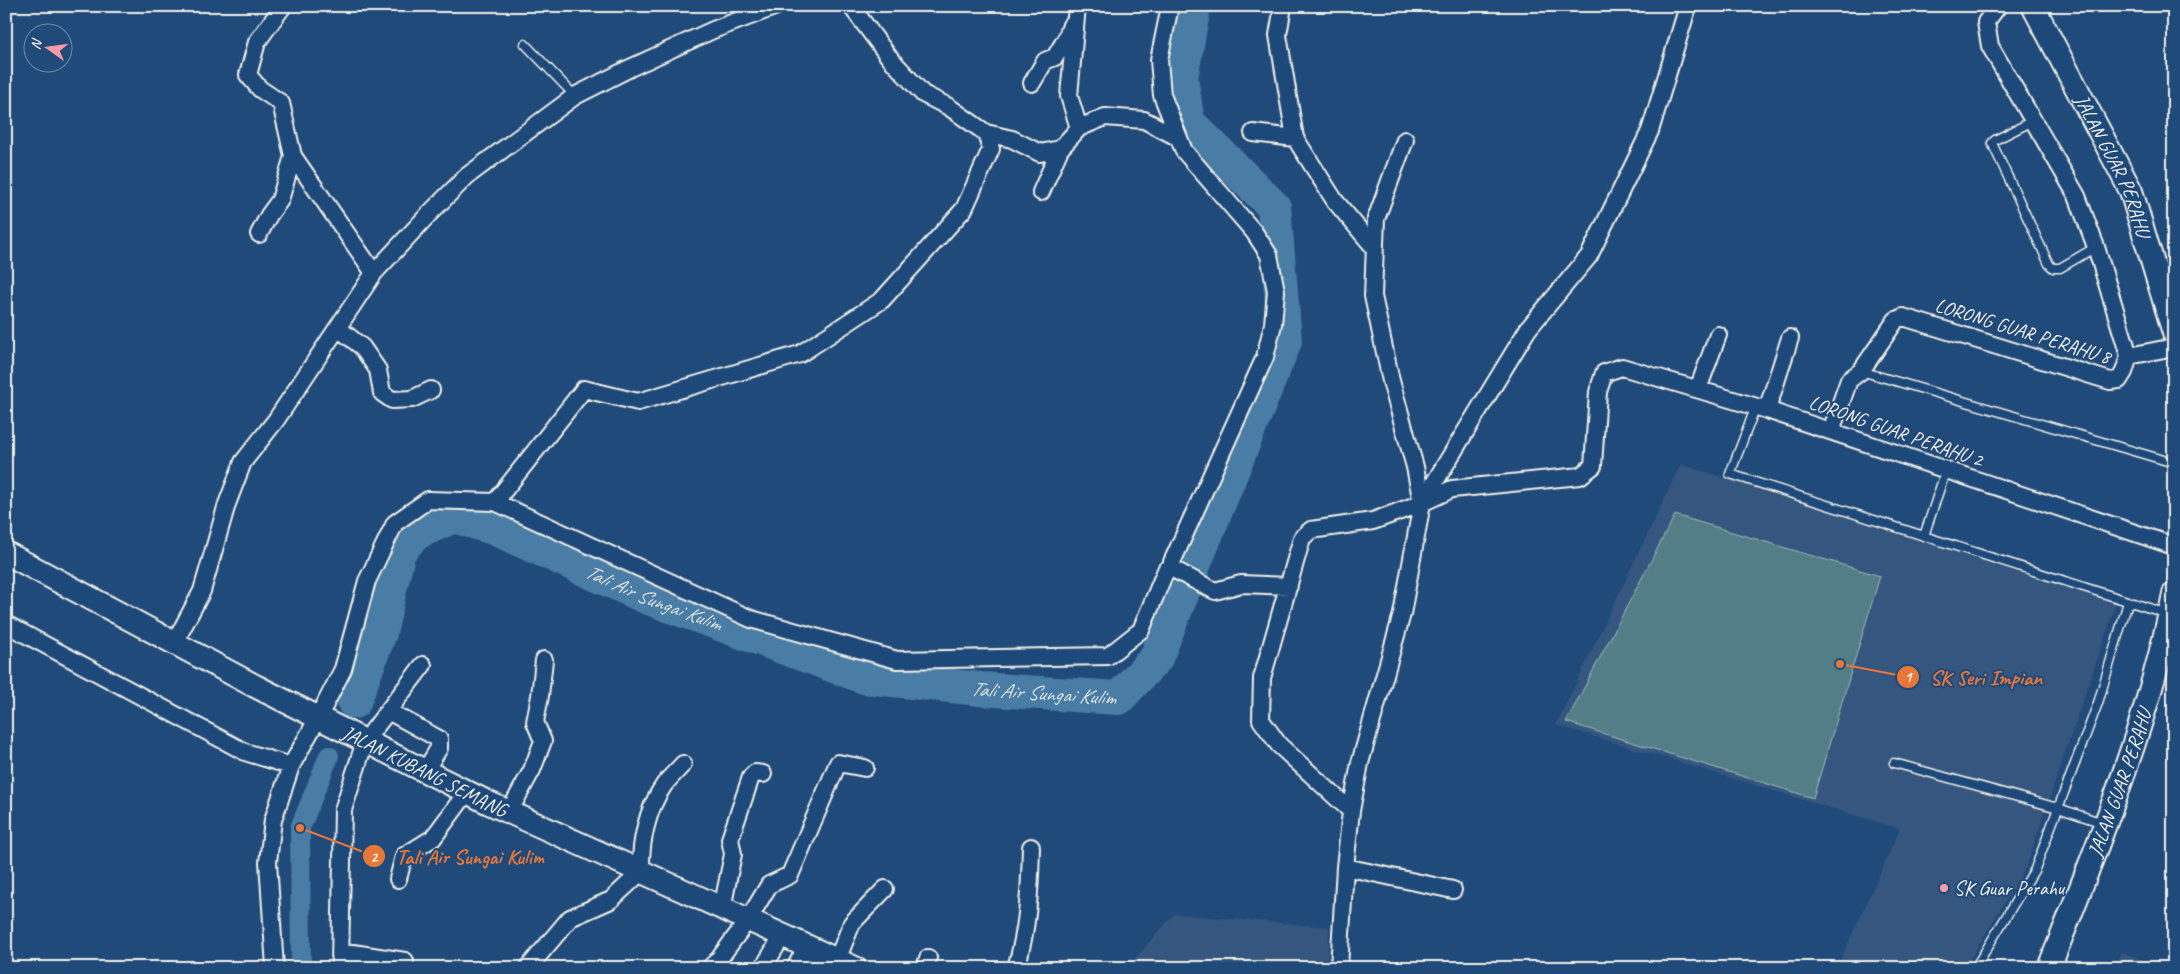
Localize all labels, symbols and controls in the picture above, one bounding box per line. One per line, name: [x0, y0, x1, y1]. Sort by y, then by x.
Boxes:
north arrow: [22, 22, 72, 72]
text: N: [27, 36, 46, 51]
street label: JALAN GUAR PERAHU: [2069, 89, 2158, 243]
street label: LORONG GUAR PERAHU 8: [1932, 292, 2116, 370]
street label: LORONG GUAR PERAHU 2: [1806, 390, 1988, 473]
water label: Tali Air Sungai Kulim: [581, 558, 727, 637]
callout: SK Seri Impian: [1896, 659, 2052, 695]
text: SK Seri Impian: [1930, 665, 2043, 691]
text: 1: [1905, 668, 1914, 687]
water label: Tali Air Sungai Kulim: [969, 675, 1118, 711]
street label: JALAN GUAR PERAHU: [2081, 703, 2157, 861]
street label: JALAN KUBANG SEMANG: [337, 719, 513, 823]
callout: Tali Air Sungai Kulim: [361, 838, 554, 874]
text: Tali Air Sungai Kulim: [396, 844, 545, 870]
text: 2: [371, 848, 379, 867]
place label: SK Guar Perahu: [1954, 876, 2066, 901]
marker: SK Guar Perahu: [1938, 882, 1950, 894]

